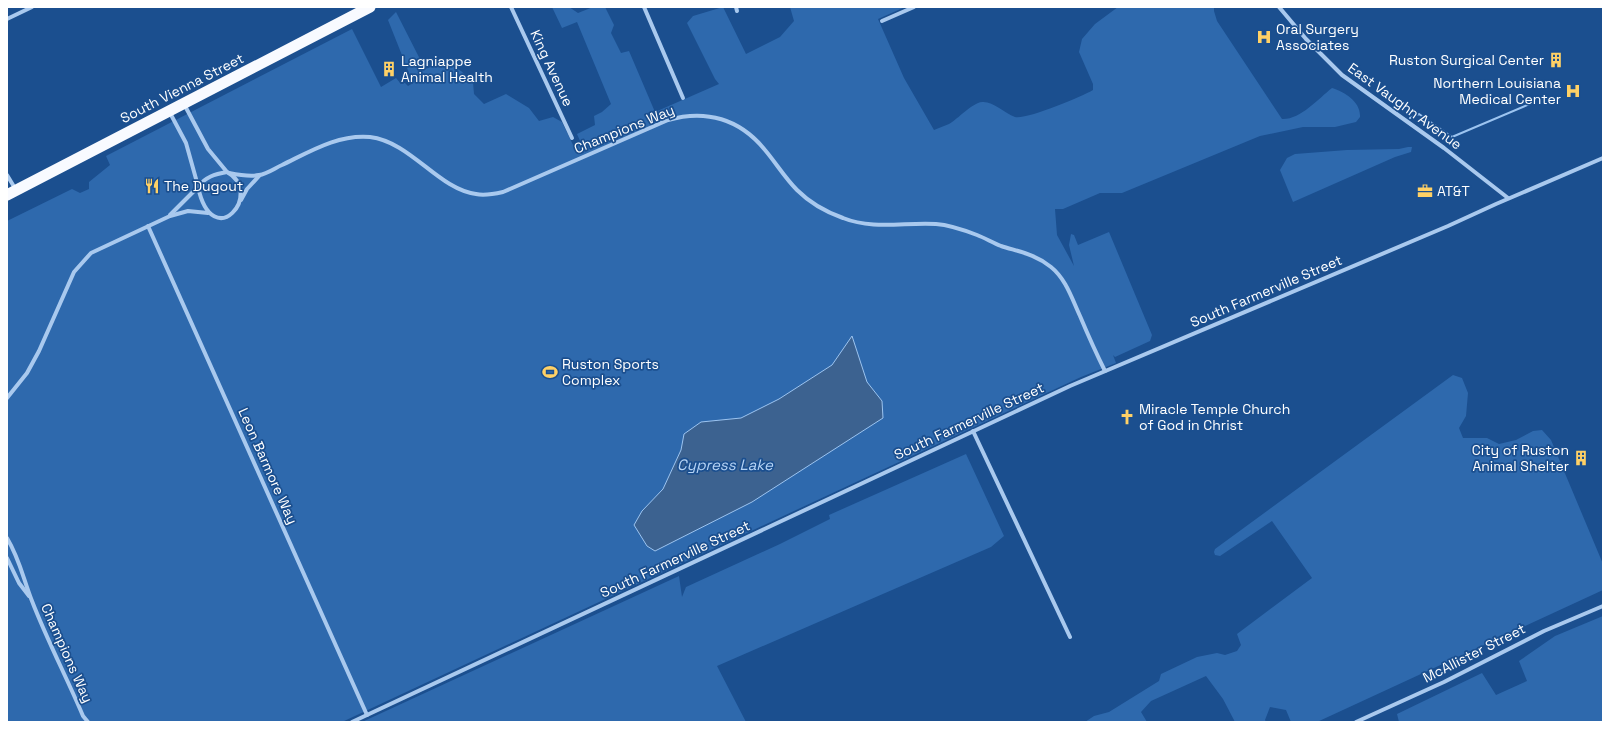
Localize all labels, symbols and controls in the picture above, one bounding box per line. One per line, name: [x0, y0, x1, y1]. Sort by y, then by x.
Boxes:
place label: Oral Surgery Associates: [1276, 20, 1359, 54]
street label: King Avenue: [526, 27, 578, 109]
hospital icon: Oral Surgery Associates: [1255, 28, 1273, 46]
street label: South Vienna Street: [117, 49, 247, 127]
place label: Ruston Surgical Center: [1389, 51, 1544, 69]
building icon: Ruston Surgical Center: [1547, 51, 1565, 69]
place label: Lagniappe Animal Health: [401, 52, 493, 86]
street label: East Vaughn Avenue: [1344, 59, 1466, 153]
building icon: Lagniappe Animal Health: [380, 60, 398, 78]
place label: Northern Louisiana Medical Center: [1433, 74, 1561, 108]
hospital icon: Northern Louisiana Medical Center: [1564, 82, 1582, 100]
street label: Champions Way: [571, 101, 677, 157]
restaurant icon: The Dugout: [143, 177, 161, 195]
place label: The Dugout: [164, 177, 243, 195]
office icon: AT&T: [1416, 182, 1434, 200]
place label: AT&T: [1437, 182, 1470, 200]
street label: South Farmerville Street: [1187, 251, 1345, 331]
place label: Ruston Sports Complex: [562, 355, 659, 389]
sports icon: Ruston Sports Complex: [541, 363, 559, 381]
street label: South Farmerville Street: [891, 378, 1047, 464]
place label: Miracle Temple Church of God in Christ: [1139, 400, 1290, 434]
street label: Leon Barmore Way: [234, 405, 302, 527]
church icon: Miracle Temple Church of God in Christ: [1118, 408, 1136, 426]
place label: City of Ruston Animal Shelter: [1472, 441, 1569, 475]
building icon: City of Ruston Animal Shelter: [1572, 449, 1590, 467]
water label: Cypress Lake: [677, 455, 774, 474]
street label: South Farmerville Street: [597, 516, 753, 602]
street label: Champions Way: [37, 601, 97, 705]
street label: McAllister Street: [1420, 619, 1528, 687]

